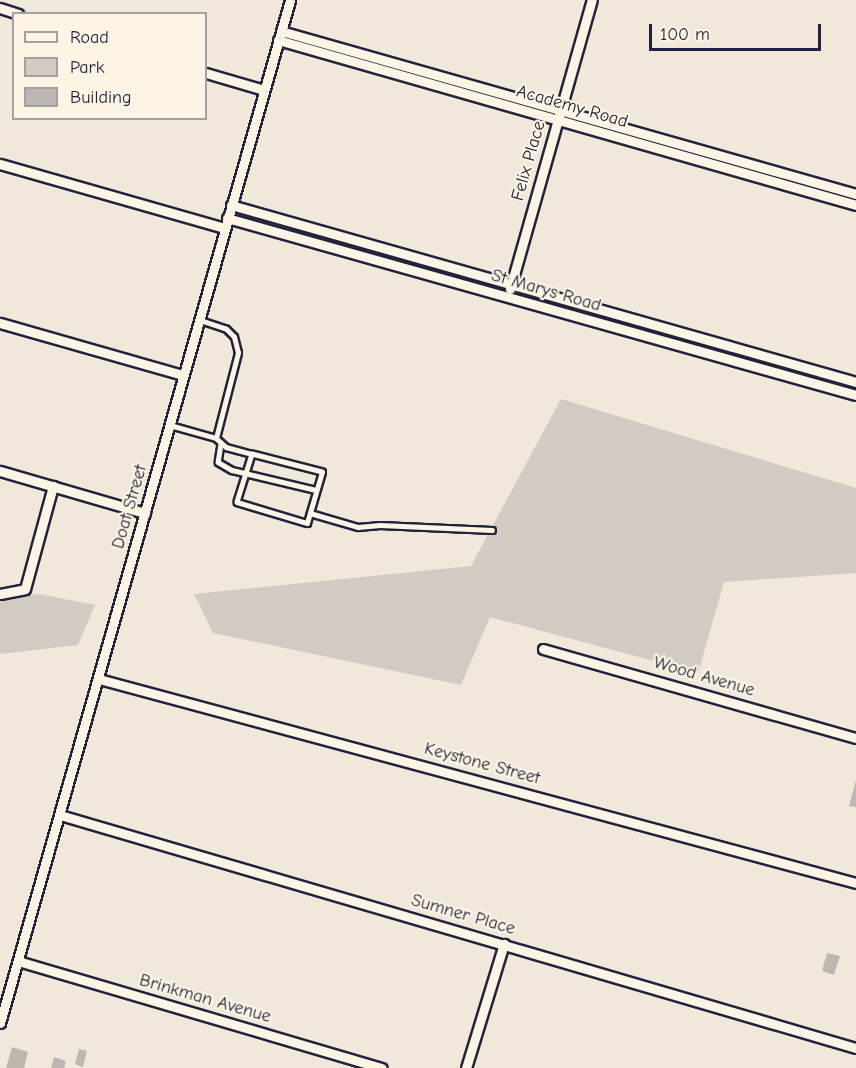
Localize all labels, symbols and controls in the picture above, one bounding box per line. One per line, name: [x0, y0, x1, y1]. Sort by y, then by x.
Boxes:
legend: [12, 12, 207, 120]
scale bar: [652, 12, 824, 50]
text: 100 m: [660, 24, 710, 45]
text: Road: [70, 27, 109, 48]
text: Park: [70, 57, 104, 78]
street label: Academy Road: [514, 81, 630, 133]
text: Building: [70, 87, 132, 108]
street label: Felix Place: [507, 119, 551, 203]
street label: St Marys Road: [489, 265, 603, 317]
street label: Doat Street: [108, 463, 152, 551]
street label: Wood Avenue: [651, 652, 757, 702]
street label: Keystone Street: [422, 738, 542, 790]
street label: Sumner Place: [409, 890, 517, 940]
street label: Brinkman Avenue: [137, 970, 273, 1028]

